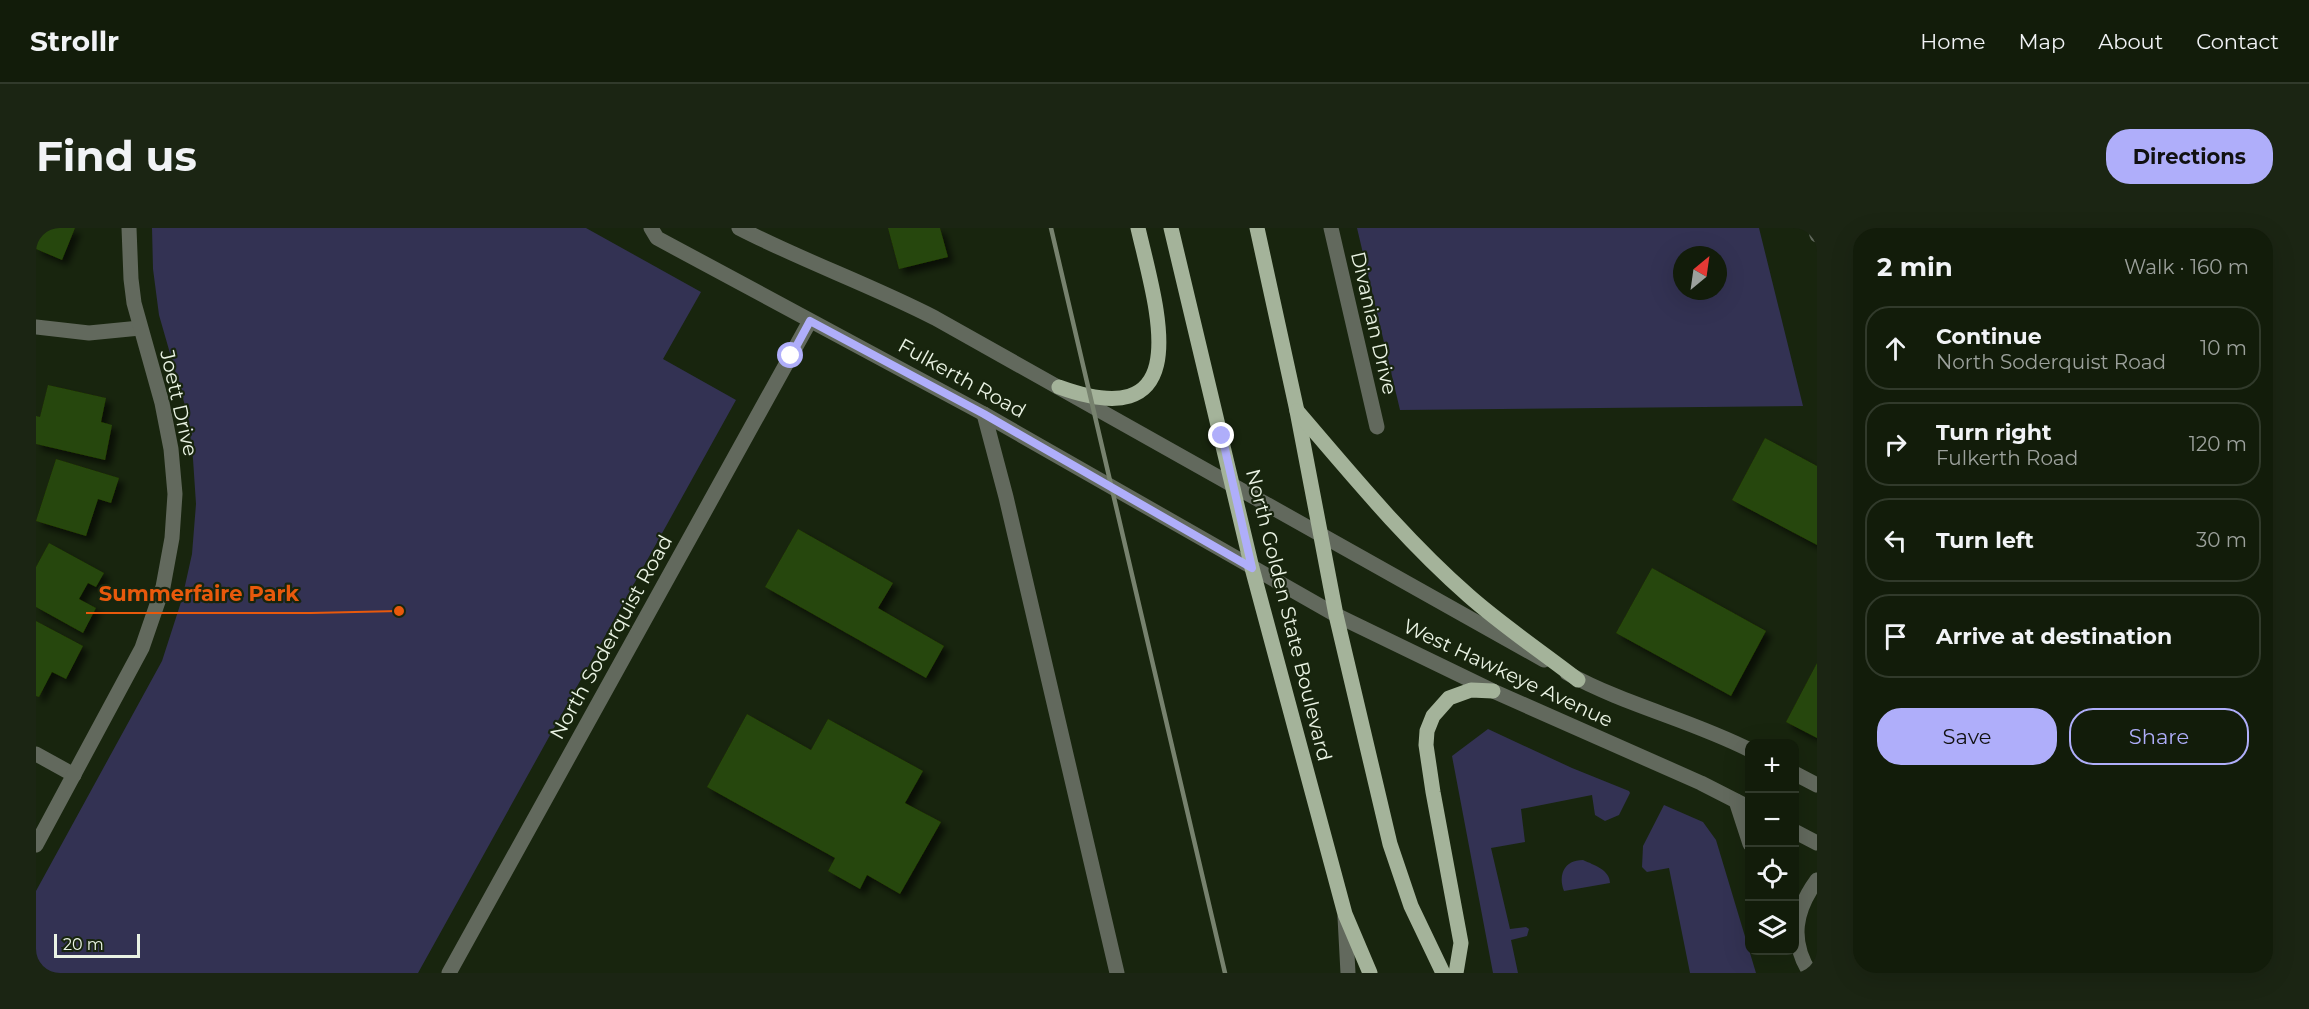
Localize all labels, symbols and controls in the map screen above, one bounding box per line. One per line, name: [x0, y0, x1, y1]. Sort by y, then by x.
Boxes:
text: Strollr: [30, 24, 119, 58]
text: Home: [1920, 29, 1985, 54]
text: Map: [2018, 29, 2065, 54]
text: About: [2098, 29, 2163, 54]
text: Contact: [2196, 29, 2279, 54]
button: Directions: [2106, 129, 2273, 184]
text: Find us: [36, 130, 197, 182]
north arrow: [1673, 246, 1727, 300]
street label: Divanian Drive: [1346, 249, 1402, 397]
text: 2 min: [1877, 251, 1953, 283]
text: Walk · 160 m: [2124, 255, 2249, 279]
text: Continue: [1936, 323, 2042, 350]
icon: ahead: [1879, 332, 1912, 365]
street label: Fulkerth Road: [894, 333, 1030, 423]
text: 10 m: [2200, 336, 2247, 360]
route start: [777, 342, 803, 368]
street label: Joett Drive: [155, 347, 203, 458]
text: North Soderquist Road: [1936, 350, 2166, 374]
text: Turn right: [1936, 419, 2051, 446]
route end: [1208, 422, 1234, 448]
icon: right: [1879, 428, 1912, 461]
text: 120 m: [2189, 432, 2247, 456]
text: Fulkerth Road: [1936, 446, 2078, 470]
street label: North Golden State Boulevard: [1241, 466, 1337, 764]
icon: left: [1879, 524, 1912, 557]
text: Turn left: [1936, 527, 2034, 554]
text: 30 m: [2196, 528, 2247, 552]
street label: North Soderquist Road: [545, 531, 677, 743]
callout: Summerfaire Park: [86, 574, 311, 613]
text: Summerfaire Park: [99, 581, 299, 606]
street label: West Hawkeye Avenue: [1399, 614, 1617, 732]
icon: arrive: [1879, 620, 1912, 653]
text: Arrive at destination: [1936, 623, 2172, 650]
button: Save: [1877, 708, 2057, 765]
button: Share: [2069, 708, 2249, 765]
map controls: [1745, 739, 1799, 955]
button: +: [1745, 739, 1799, 793]
button: −: [1745, 793, 1799, 847]
button: locate: [1745, 847, 1799, 901]
button: layers: [1745, 901, 1799, 955]
scale bar: [54, 931, 140, 958]
text: 20 m: [63, 935, 104, 954]

